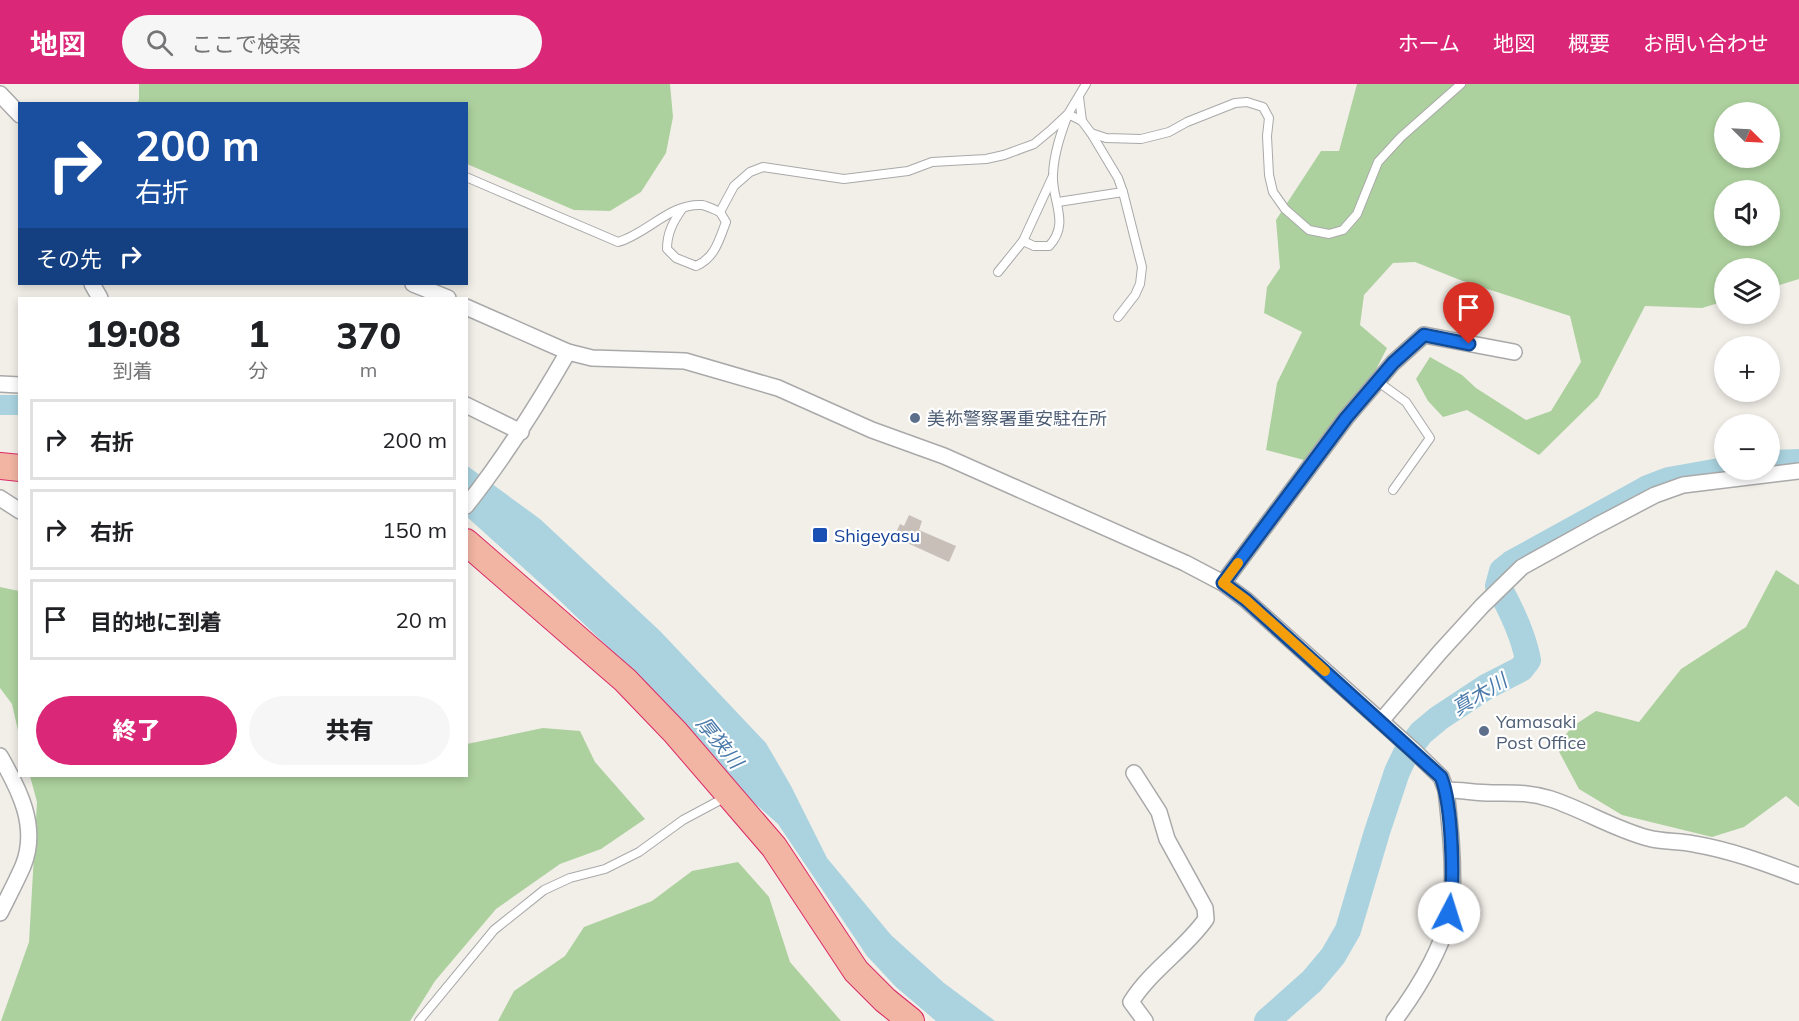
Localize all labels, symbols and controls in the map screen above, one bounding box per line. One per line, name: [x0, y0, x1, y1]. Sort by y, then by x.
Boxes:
search box: [122, 15, 542, 69]
text: 地図: [30, 26, 86, 61]
icon: search: [143, 26, 176, 59]
text: ここで検索: [191, 30, 301, 58]
text: ホーム: [1398, 30, 1460, 56]
text: 地図: [1493, 30, 1535, 56]
text: 概要: [1568, 30, 1610, 56]
text: お問い合わせ: [1643, 30, 1769, 56]
north arrow: [1714, 102, 1780, 168]
map controls: [1714, 102, 1780, 480]
text: 200 m: [135, 119, 260, 172]
icon: right: [36, 126, 114, 204]
text: 右折: [135, 175, 189, 209]
button: sound: [1714, 180, 1780, 246]
icon: right: [114, 240, 147, 273]
text: その先: [36, 245, 102, 273]
button: layers: [1714, 258, 1780, 324]
pin: [1443, 282, 1494, 344]
icon: arrive: [1452, 291, 1485, 324]
text: 19:08: [85, 311, 181, 356]
text: 1: [248, 311, 269, 356]
text: 370: [336, 313, 401, 358]
button: +: [1714, 336, 1780, 402]
text: m: [360, 357, 377, 382]
text: 到着: [113, 358, 153, 383]
text: 分: [248, 358, 268, 383]
place label: 美祢警察署重安駐在所: [927, 407, 1107, 430]
marker: 美祢警察署重安駐在所: [908, 411, 922, 425]
button: −: [1714, 414, 1780, 480]
icon: right: [39, 423, 72, 456]
text: 200 m: [382, 426, 447, 454]
text: 右折: [90, 428, 134, 456]
icon: right: [39, 513, 72, 546]
text: 150 m: [382, 516, 447, 544]
text: 右折: [90, 518, 134, 546]
place label: Shigeyasu: [834, 524, 920, 547]
marker: Shigeyasu: [811, 526, 829, 544]
icon: arrive: [39, 603, 72, 636]
text: 20 m: [396, 606, 447, 634]
text: 目的地に到着: [90, 608, 222, 636]
water label: 真木川: [1447, 667, 1513, 720]
button: 終了: [36, 696, 237, 765]
button: 共有: [249, 696, 450, 765]
place label: Yamasaki Post Office: [1495, 710, 1586, 754]
water label: 厚狭川: [691, 711, 750, 775]
marker: Yamasaki Post Office: [1477, 724, 1491, 738]
position arrow: [1417, 881, 1481, 945]

